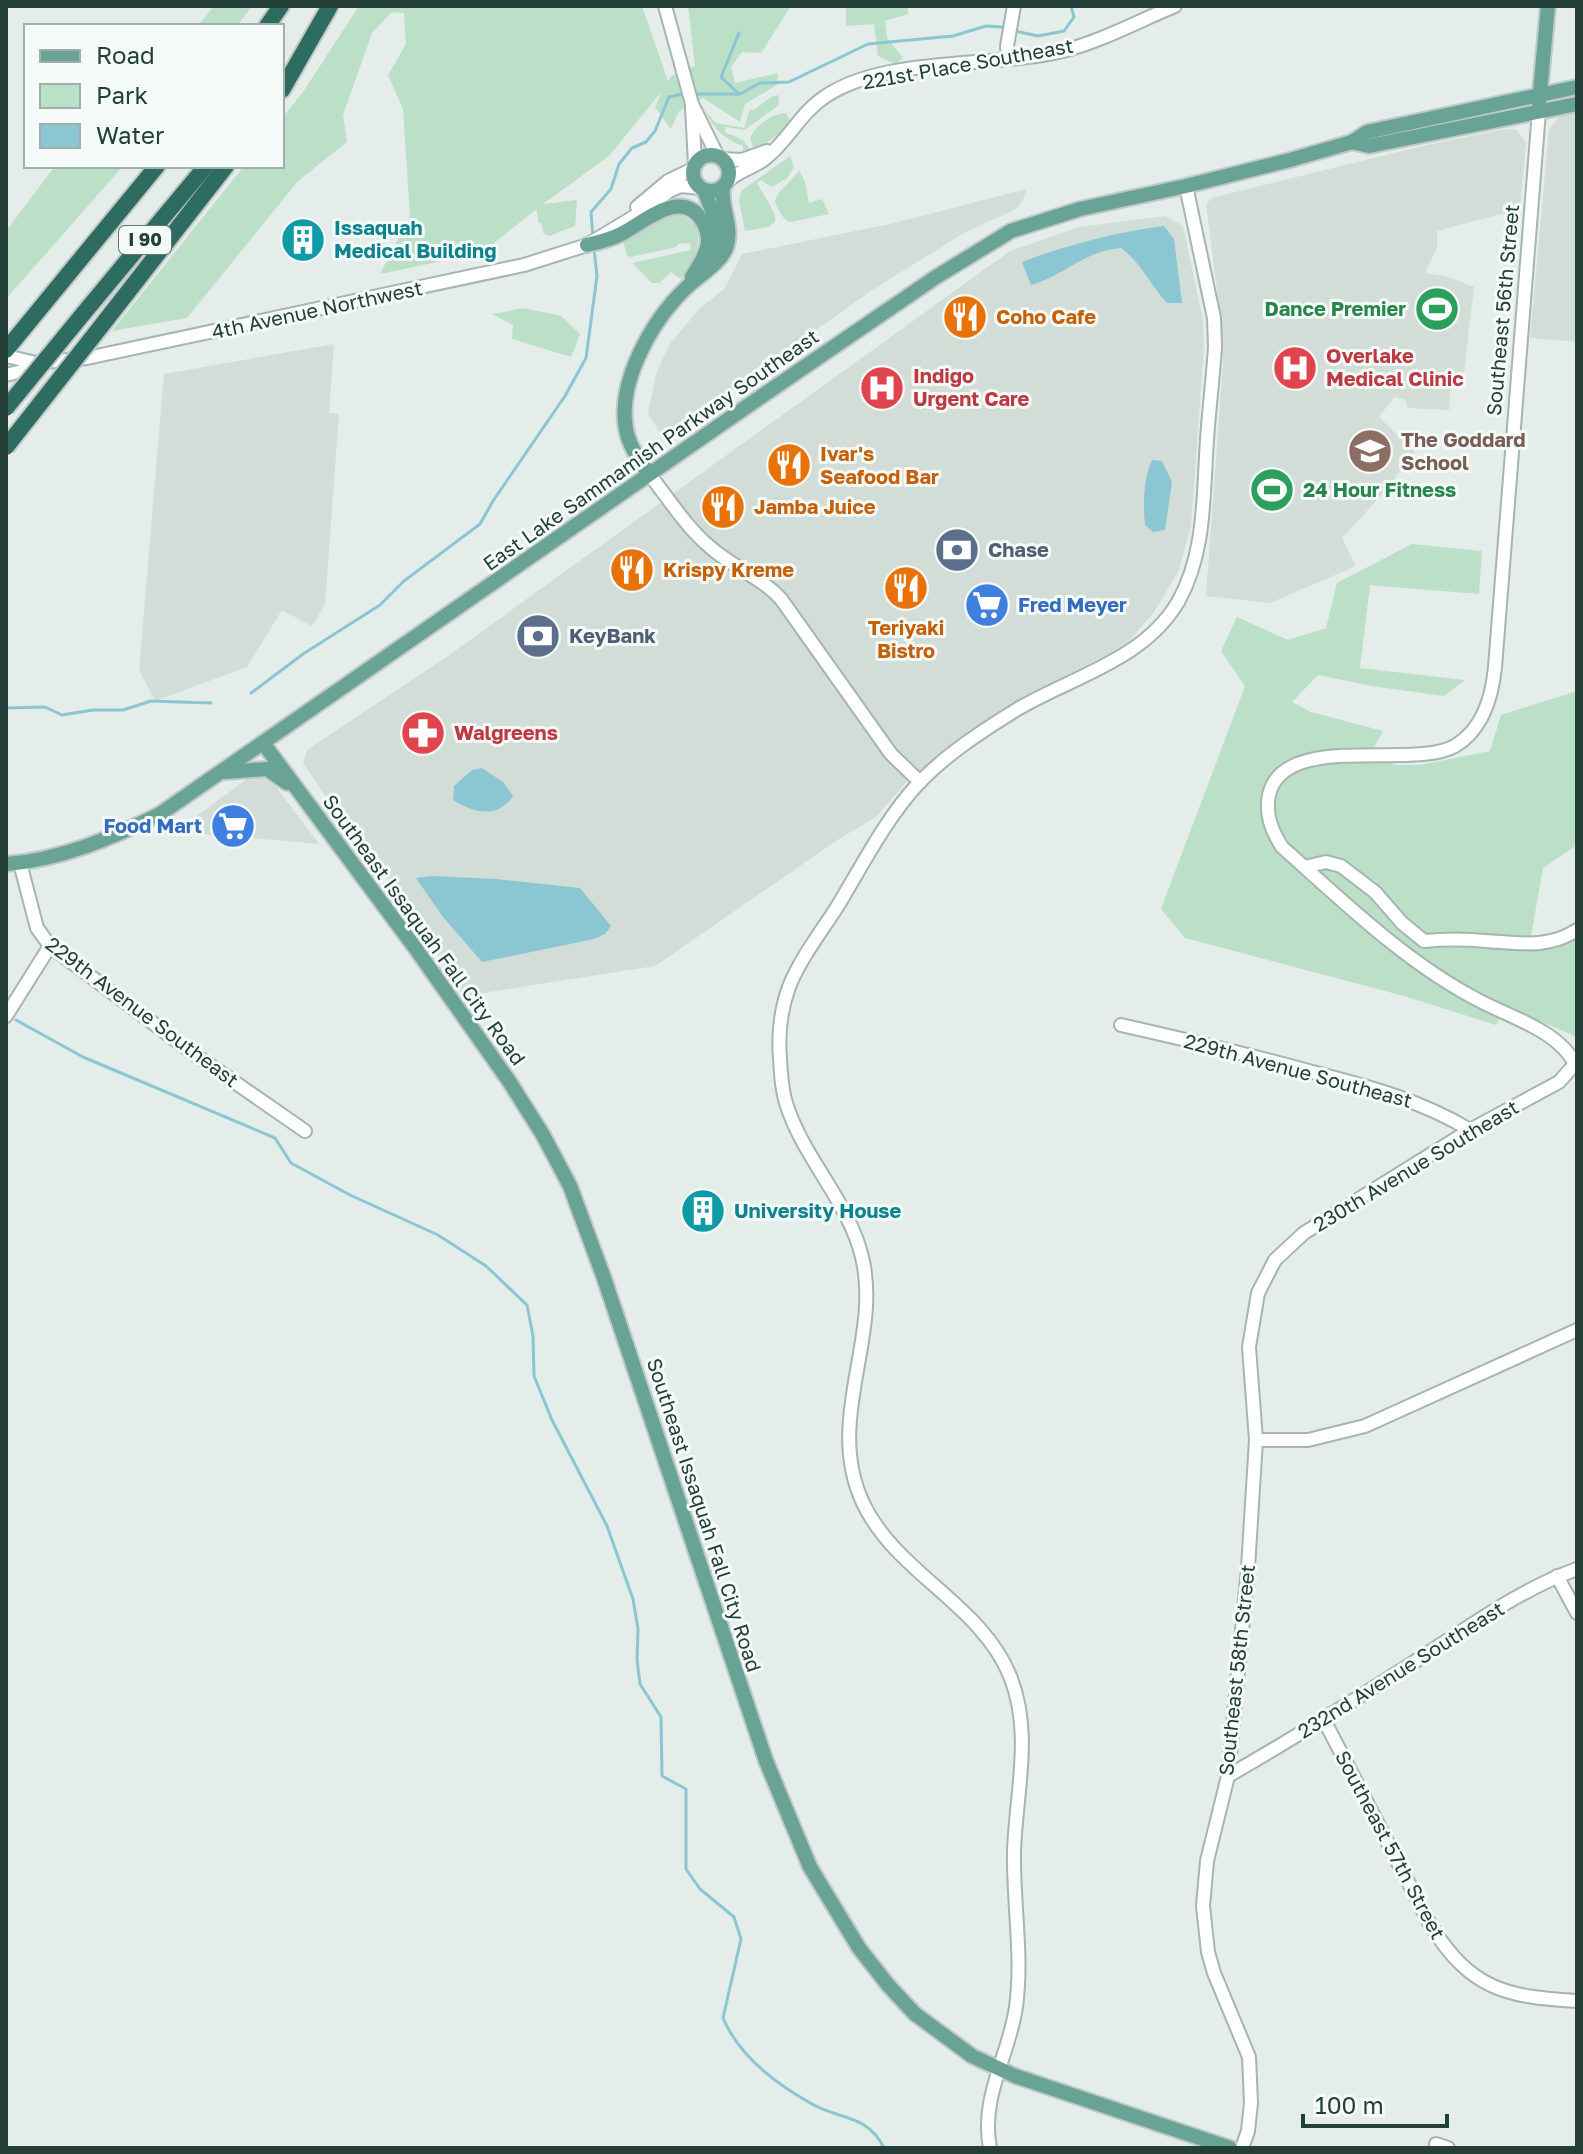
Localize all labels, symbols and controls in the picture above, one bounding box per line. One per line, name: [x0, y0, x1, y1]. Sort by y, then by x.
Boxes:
legend: [24, 24, 284, 168]
street label: 221st Place Southeast: [861, 33, 1075, 93]
text: Road: [96, 40, 155, 69]
text: Park: [96, 80, 148, 109]
text: Water: [96, 120, 164, 149]
street label: Southeast 56th Street: [1481, 203, 1523, 417]
place label: Issaquah Medical Building: [334, 215, 496, 262]
building icon: Issaquah Medical Building: [279, 216, 327, 264]
road number: I 90: [119, 226, 171, 254]
street label: 4th Avenue Northwest: [209, 275, 424, 343]
sports icon: Dance Premier: [1413, 285, 1461, 333]
restaurant icon: Coho Cafe: [941, 293, 989, 341]
place label: Dance Premier: [1264, 296, 1406, 320]
place label: Coho Cafe: [996, 304, 1096, 328]
street label: East Lake Sammamish Parkway Southeast: [478, 323, 823, 575]
place label: Overlake Medical Clinic: [1326, 343, 1464, 390]
hospital icon: Overlake Medical Clinic: [1271, 344, 1319, 392]
place label: Indigo Urgent Care: [913, 363, 1030, 410]
hospital icon: Indigo Urgent Care: [858, 364, 906, 412]
school or university icon: The Goddard School: [1346, 427, 1394, 475]
place label: The Goddard School: [1401, 427, 1526, 474]
restaurant icon: Ivar's Seafood Bar: [765, 441, 813, 489]
place label: Ivar's Seafood Bar: [820, 441, 939, 488]
sports icon: 24 Hour Fitness: [1248, 466, 1296, 514]
place label: 24 Hour Fitness: [1303, 477, 1456, 501]
restaurant icon: Jamba Juice: [699, 483, 747, 531]
place label: Jamba Juice: [754, 494, 876, 518]
bank icon: Chase: [933, 526, 981, 574]
place label: Chase: [988, 537, 1049, 561]
restaurant icon: Krispy Kreme: [608, 546, 656, 594]
place label: Krispy Kreme: [663, 557, 794, 581]
restaurant icon: Teriyaki Bistro: [882, 564, 930, 612]
supermarket icon: Fred Meyer: [963, 581, 1011, 629]
place label: Fred Meyer: [1018, 592, 1127, 616]
bank icon: KeyBank: [514, 612, 562, 660]
place label: Teriyaki Bistro: [868, 615, 944, 662]
place label: KeyBank: [569, 623, 656, 647]
pharmacy icon: Walgreens: [399, 709, 447, 757]
place label: Walgreens: [454, 720, 558, 744]
street label: Southeast Issaquah Fall City Road: [319, 789, 531, 1069]
supermarket icon: Food Mart: [209, 802, 257, 850]
place label: Food Mart: [103, 813, 202, 837]
street label: 229th Avenue Southeast: [42, 931, 244, 1091]
street label: 229th Avenue Southeast: [1182, 1028, 1415, 1112]
street label: 230th Avenue Southeast: [1308, 1094, 1523, 1236]
building icon: University House: [679, 1187, 727, 1235]
place label: University House: [734, 1198, 902, 1222]
street label: Southeast Issaquah Fall City Road: [643, 1355, 767, 1675]
street label: Southeast 58th Street: [1213, 1563, 1259, 1777]
street label: 232nd Avenue Southeast: [1293, 1596, 1508, 1743]
street label: Southeast 57th Street: [1331, 1746, 1451, 1943]
scale bar: [1303, 2078, 1447, 2128]
text: 100 m: [1315, 2090, 1384, 2119]

